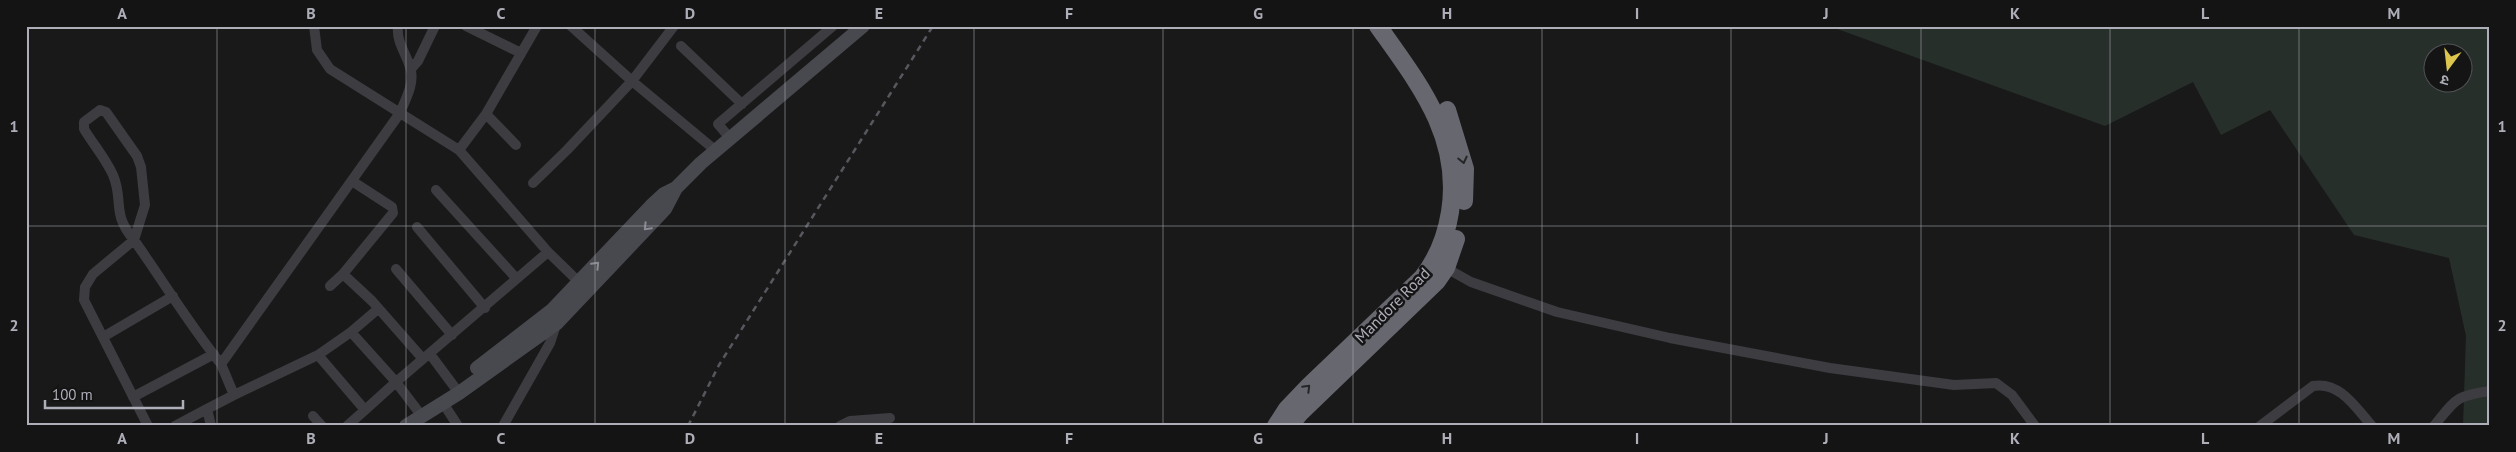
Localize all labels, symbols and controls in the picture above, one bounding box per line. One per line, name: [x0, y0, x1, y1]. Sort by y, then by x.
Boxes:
text: A: [117, 3, 127, 23]
text: B: [306, 3, 316, 23]
text: C: [497, 3, 506, 23]
text: D: [685, 3, 695, 23]
text: E: [875, 3, 883, 23]
text: F: [1065, 3, 1073, 23]
text: G: [1253, 3, 1263, 23]
text: H: [1442, 3, 1452, 23]
text: I: [1635, 3, 1639, 23]
text: J: [1822, 3, 1829, 23]
text: K: [2010, 3, 2020, 23]
text: L: [2201, 3, 2210, 23]
text: M: [2388, 3, 2400, 23]
north arrow: [2424, 42, 2474, 92]
text: उ: [2438, 71, 2451, 90]
text: 1: [9, 116, 19, 136]
text: 1: [2497, 116, 2507, 136]
one-way arrow: [1457, 156, 1468, 165]
one-way arrow: [644, 221, 653, 230]
one-way arrow: [590, 262, 599, 271]
street label: Mandore Road: [1350, 263, 1434, 347]
text: 2: [9, 315, 19, 335]
text: 2: [2497, 315, 2507, 335]
scale bar: [45, 377, 182, 409]
text: 100 m: [52, 385, 93, 404]
one-way arrow: [1301, 385, 1310, 394]
text: A: [117, 428, 127, 448]
text: B: [306, 428, 316, 448]
text: C: [497, 428, 506, 448]
text: D: [685, 428, 695, 448]
text: E: [875, 428, 883, 448]
text: F: [1065, 428, 1073, 448]
text: G: [1253, 428, 1263, 448]
text: H: [1442, 428, 1452, 448]
text: I: [1635, 428, 1639, 448]
text: J: [1822, 428, 1829, 448]
text: K: [2010, 428, 2020, 448]
text: L: [2201, 428, 2210, 448]
text: M: [2388, 428, 2400, 448]

